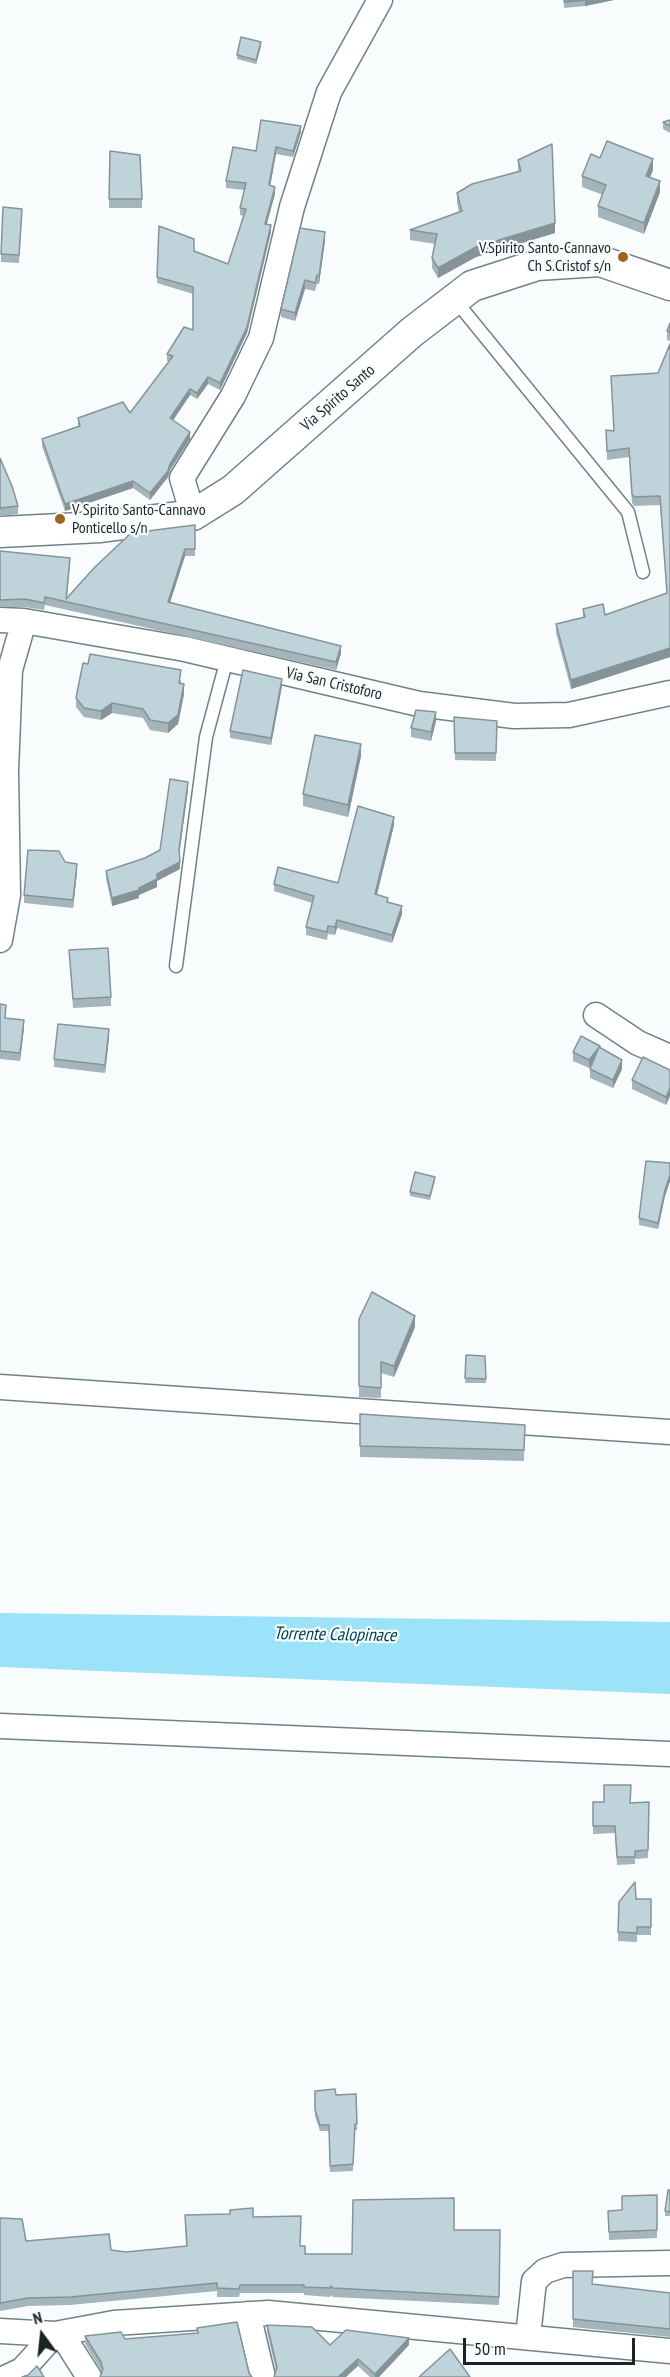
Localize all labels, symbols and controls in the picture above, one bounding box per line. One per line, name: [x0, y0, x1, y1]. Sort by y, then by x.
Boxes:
place label: V.Spirito Santo-Cannavo Ch S.Cristof s/n: [479, 238, 611, 276]
marker: V.Spirito Santo-Cannavo Ch S.Cristof s/n: [616, 250, 630, 264]
street label: Via Spirito Santo: [297, 361, 379, 435]
place label: V Spirito Santo-Cannavo Ponticello s/n: [72, 500, 206, 538]
marker: V Spirito Santo-Cannavo Ponticello s/n: [53, 512, 67, 526]
street label: Via San Cristoforo: [284, 664, 384, 704]
water label: Torrente Calopinace: [273, 1623, 397, 1647]
north arrow: [12, 2305, 72, 2365]
text: N: [31, 2307, 44, 2328]
scale bar: [466, 2326, 638, 2364]
text: 50 m: [474, 2337, 506, 2360]

